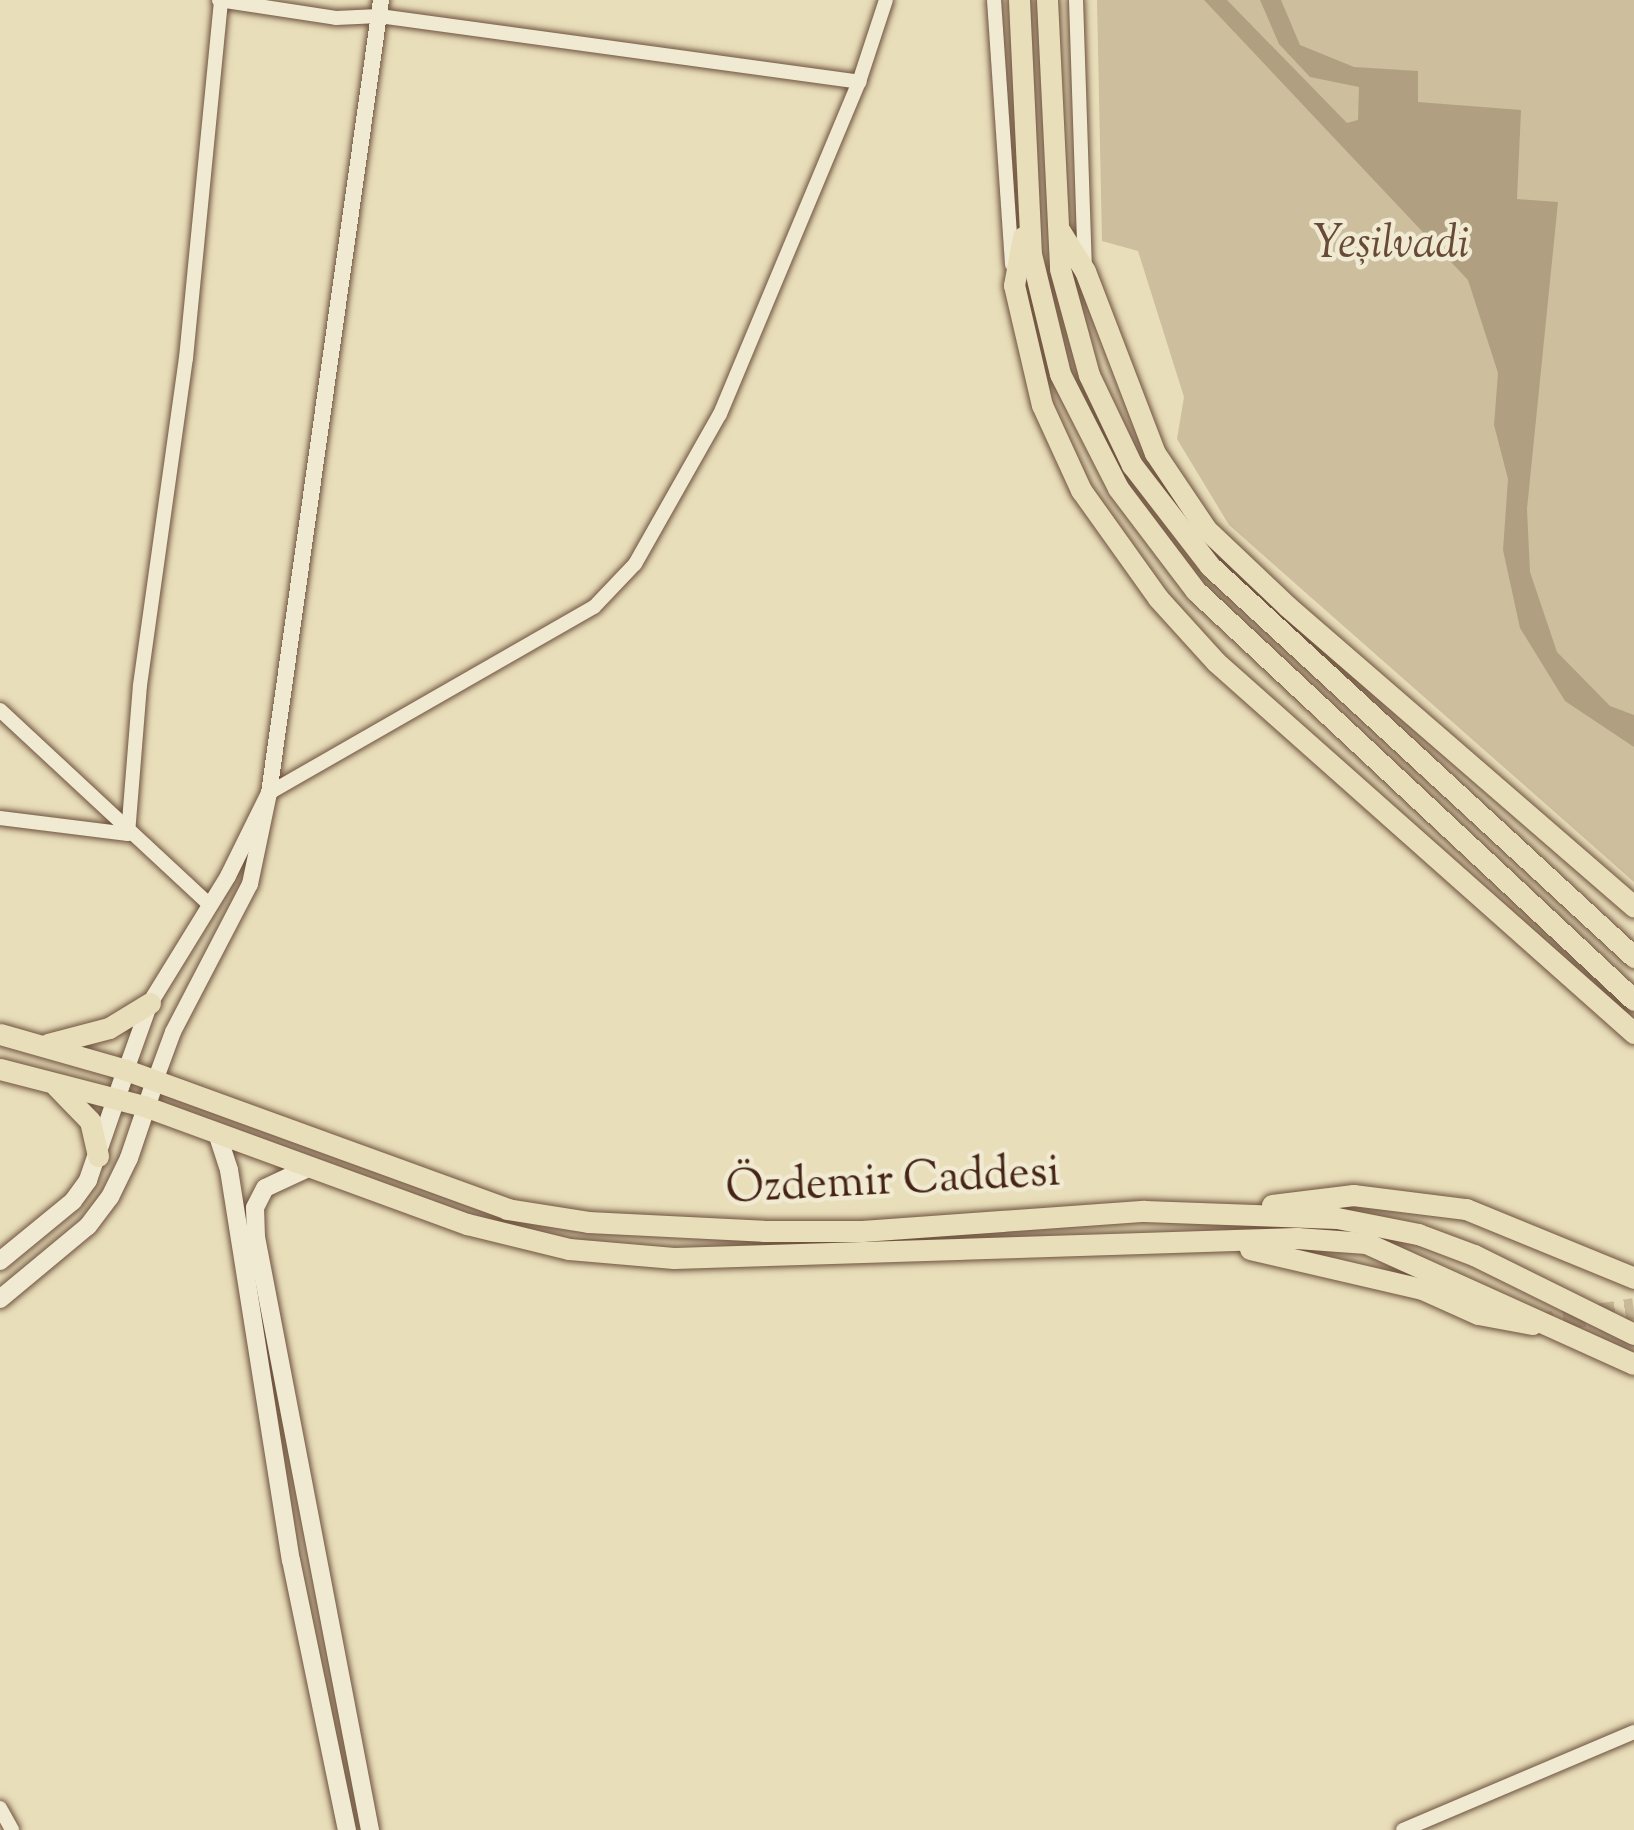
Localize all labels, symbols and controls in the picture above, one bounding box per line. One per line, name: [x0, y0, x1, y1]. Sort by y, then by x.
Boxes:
park label: Yeşilvadi: [1313, 219, 1469, 273]
street label: Özdemir Caddesi: [724, 1147, 1062, 1219]

